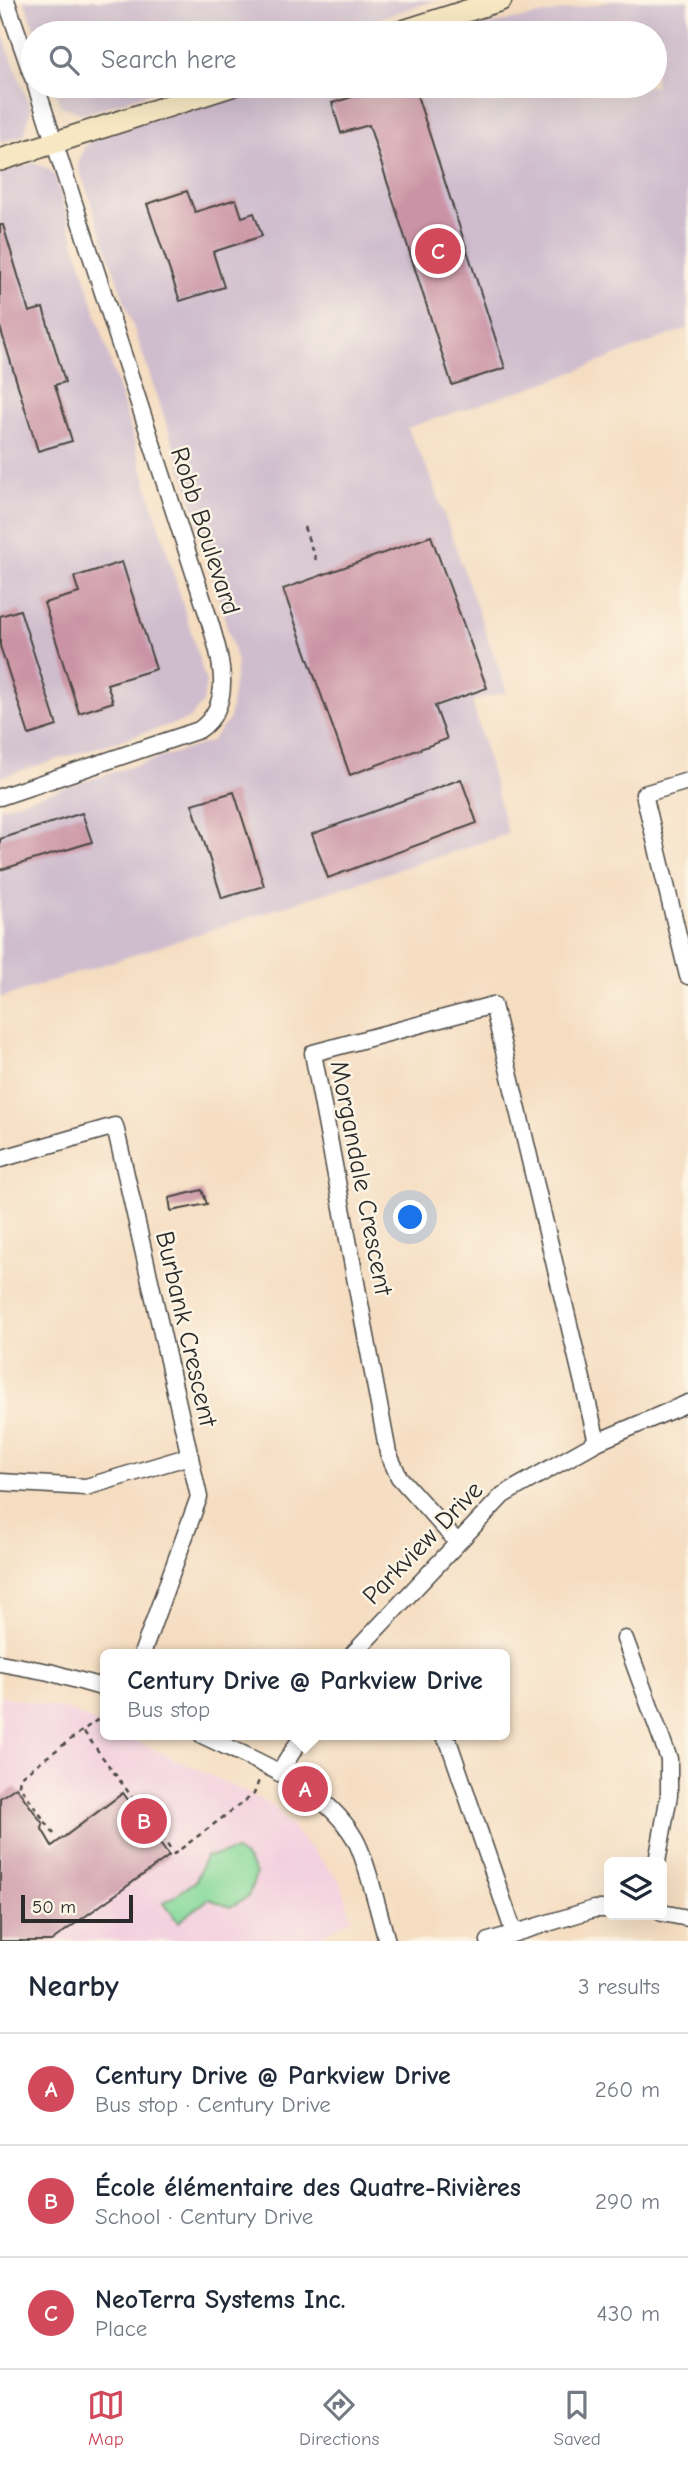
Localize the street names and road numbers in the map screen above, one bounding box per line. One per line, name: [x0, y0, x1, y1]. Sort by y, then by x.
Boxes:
street label: Robb Boulevard: [164, 443, 246, 619]
street label: Morgandale Crescent: [324, 1058, 399, 1299]
street label: Burbank Crescent: [149, 1228, 223, 1431]
street label: Parkview Drive: [357, 1475, 489, 1611]

